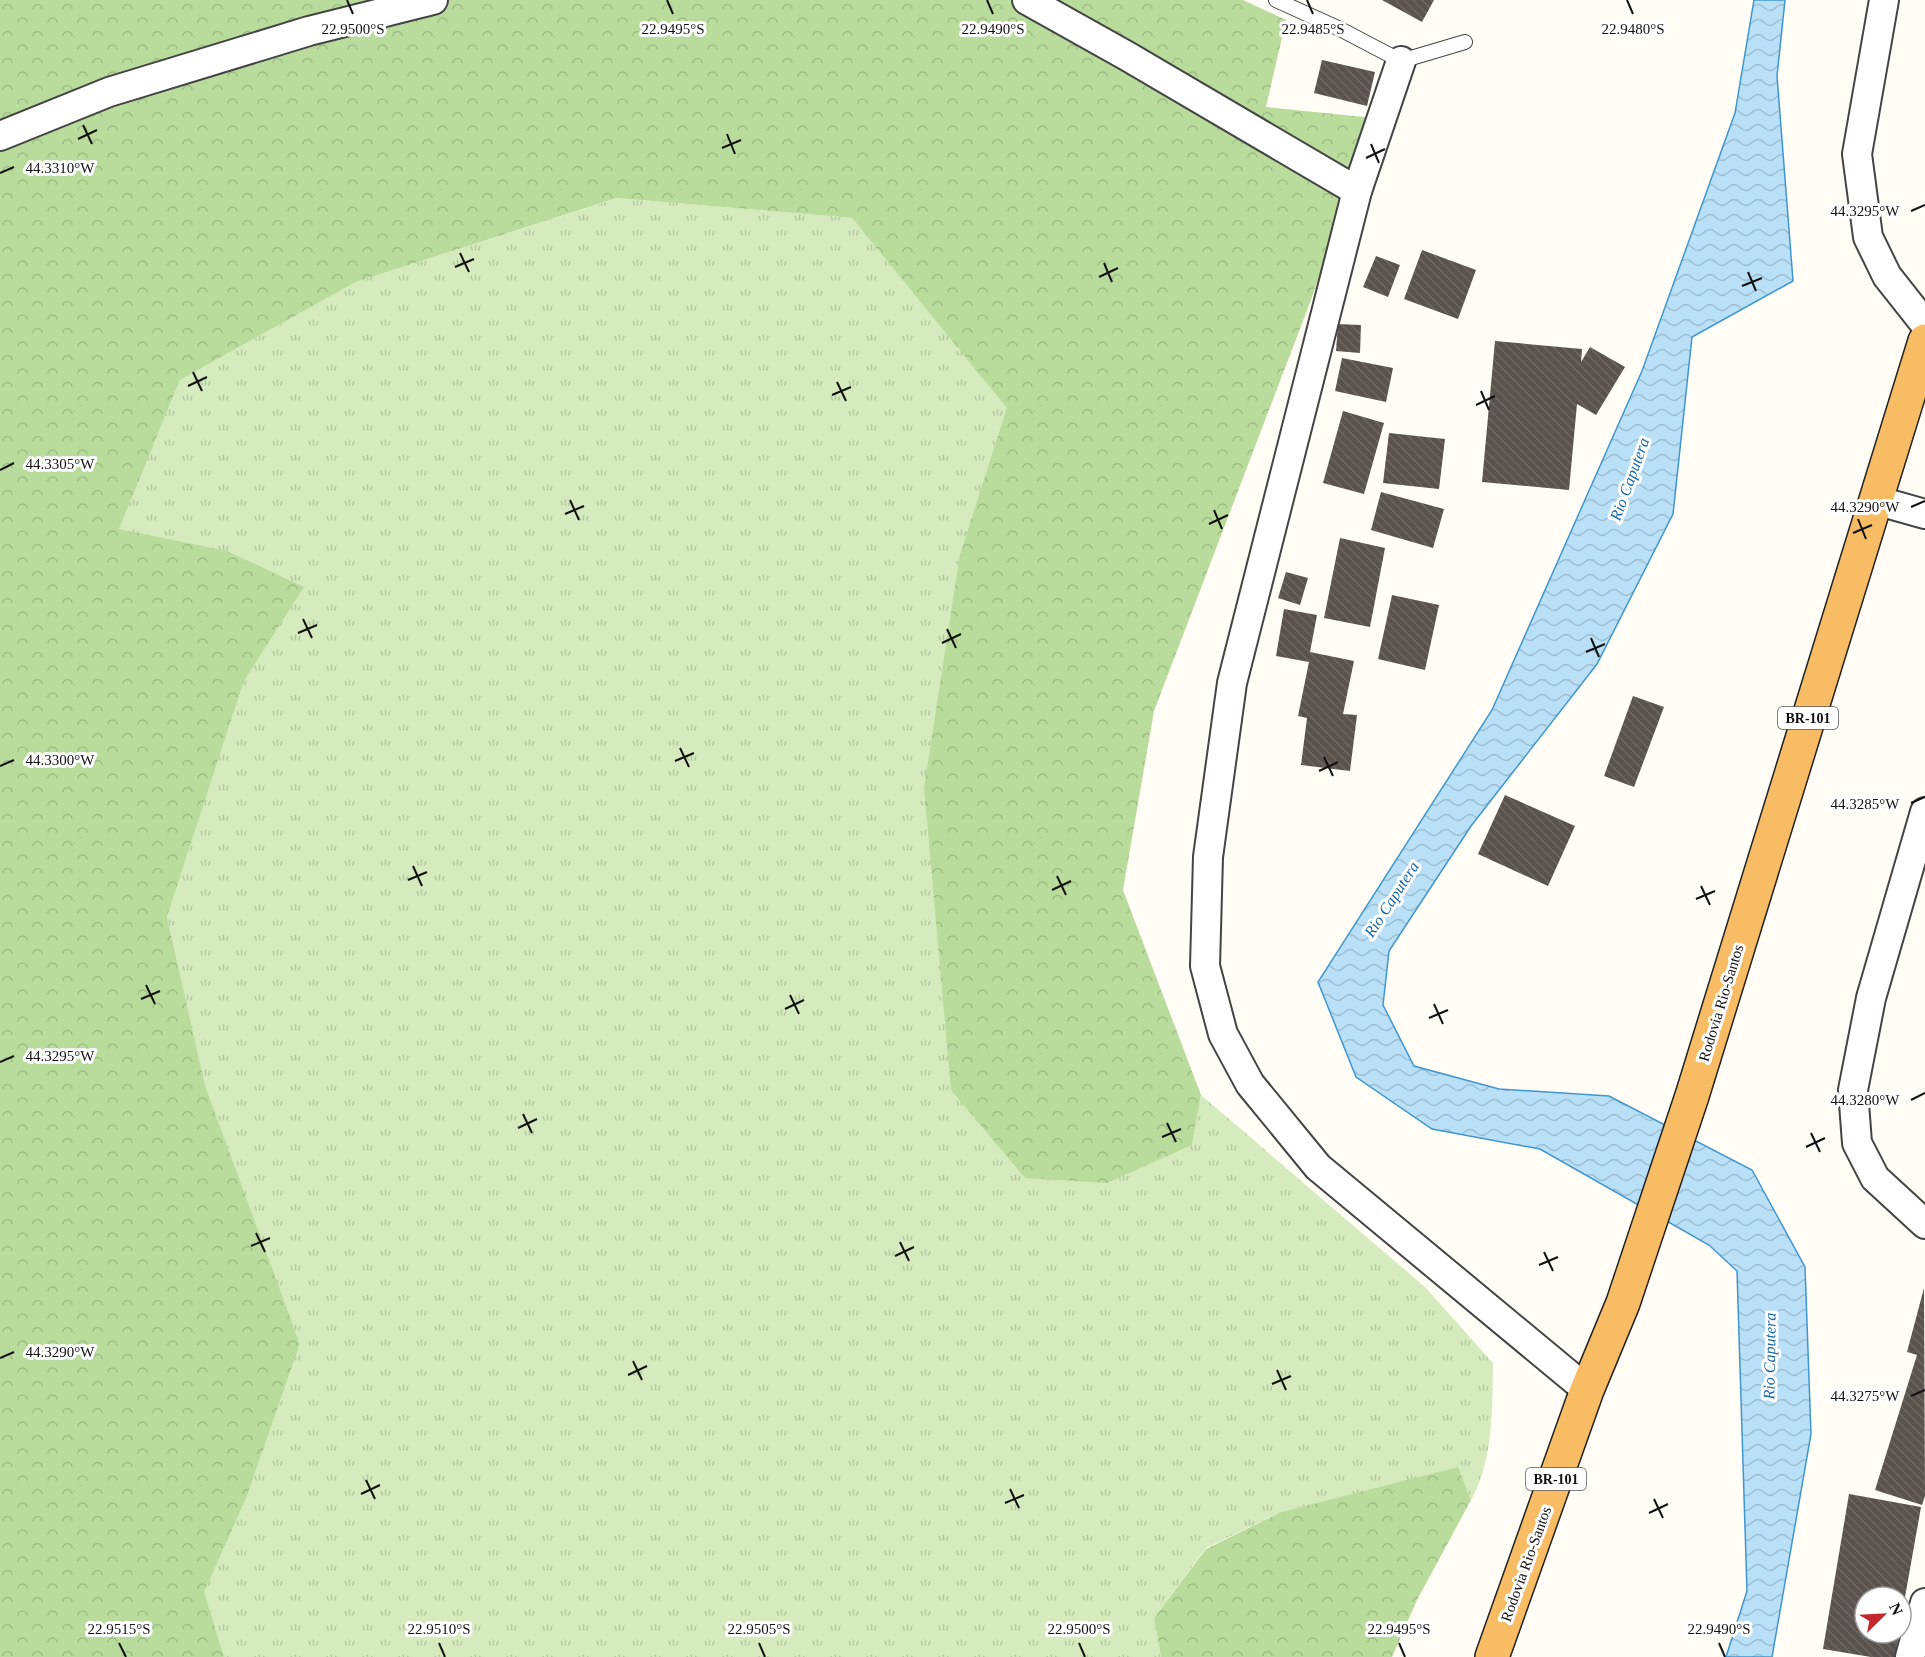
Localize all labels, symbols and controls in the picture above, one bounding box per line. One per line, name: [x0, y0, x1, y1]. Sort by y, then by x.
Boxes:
text: 22.9500°S: [321, 21, 385, 37]
text: 22.9495°S: [641, 21, 705, 37]
text: 22.9490°S: [961, 21, 1025, 37]
text: 22.9485°S: [1281, 21, 1345, 37]
text: 22.9480°S: [1601, 21, 1665, 37]
text: 44.3310°W: [26, 160, 95, 176]
text: 44.3295°W: [1831, 203, 1900, 219]
water label: Rio Caputera: [1606, 436, 1653, 524]
text: 44.3305°W: [26, 456, 95, 472]
text: 44.3290°W: [1831, 499, 1900, 515]
road number: BR-101: [1778, 707, 1838, 729]
text: 44.3300°W: [26, 752, 95, 768]
text: 44.3285°W: [1831, 796, 1900, 812]
water label: Rio Caputera: [1360, 858, 1423, 942]
street label: Rodovia Rio-Santos: [1696, 943, 1746, 1063]
text: 44.3295°W: [26, 1048, 95, 1064]
text: 44.3280°W: [1831, 1092, 1900, 1108]
water label: Rio Caputera: [1760, 1313, 1780, 1401]
text: 44.3290°W: [26, 1344, 95, 1360]
text: 44.3275°W: [1831, 1388, 1900, 1404]
road number: BR-101: [1526, 1468, 1586, 1490]
street label: Rodovia Rio-Santos: [1498, 1504, 1554, 1624]
north arrow: [1853, 1585, 1913, 1645]
text: N: [1886, 1600, 1907, 1618]
text: 22.9515°S: [87, 1621, 151, 1637]
text: 22.9510°S: [407, 1621, 471, 1637]
text: 22.9505°S: [727, 1621, 791, 1637]
text: 22.9500°S: [1047, 1621, 1111, 1637]
text: 22.9495°S: [1367, 1621, 1431, 1637]
text: 22.9490°S: [1687, 1621, 1751, 1637]

